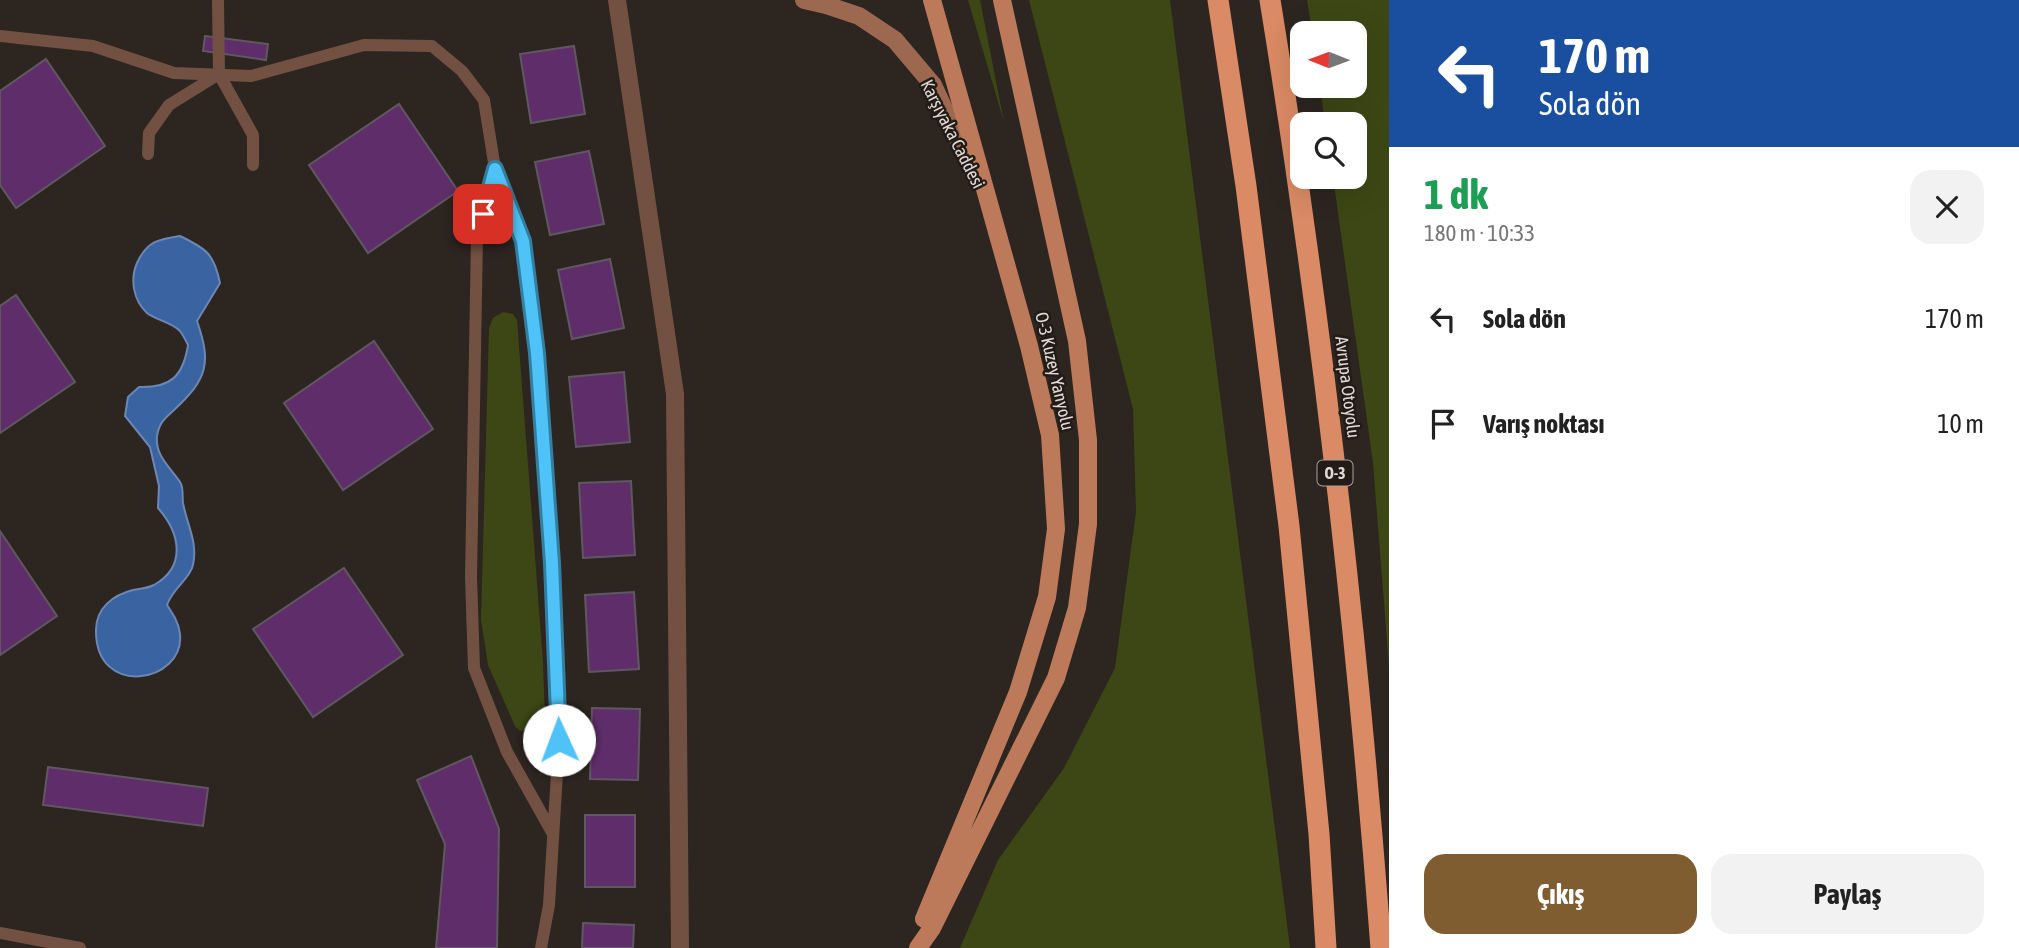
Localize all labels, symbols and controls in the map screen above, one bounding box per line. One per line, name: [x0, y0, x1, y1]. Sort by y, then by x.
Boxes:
north arrow: [1290, 21, 1367, 98]
map controls: [1290, 21, 1367, 189]
text: 170 m: [1539, 27, 1650, 83]
icon: left: [1424, 28, 1515, 119]
street label: Karşıyaka Caddesi: [917, 76, 989, 192]
text: Sola dön: [1539, 85, 1641, 122]
button: search: [1290, 112, 1367, 189]
text: 1 dk: [1424, 170, 1488, 218]
button: close: [1910, 170, 1984, 244]
pin: [453, 184, 513, 244]
icon: arrive: [464, 195, 502, 233]
text: 180 m · 10:33: [1424, 220, 1535, 246]
icon: left: [1424, 300, 1462, 338]
text: Sola dön: [1483, 304, 1566, 334]
text: 170 m: [1925, 304, 1984, 334]
street label: O-3 Kuzey Yanyolu: [1031, 310, 1079, 432]
street label: Avrupa Otoyolu: [1331, 335, 1365, 439]
icon: arrive: [1424, 405, 1462, 443]
text: Varış noktası: [1483, 409, 1604, 439]
text: 10 m: [1937, 409, 1984, 439]
road number: O-3: [1318, 460, 1352, 486]
position arrow: [522, 703, 596, 777]
button: Çıkış: [1424, 854, 1697, 934]
button: Paylaş: [1711, 854, 1984, 934]

